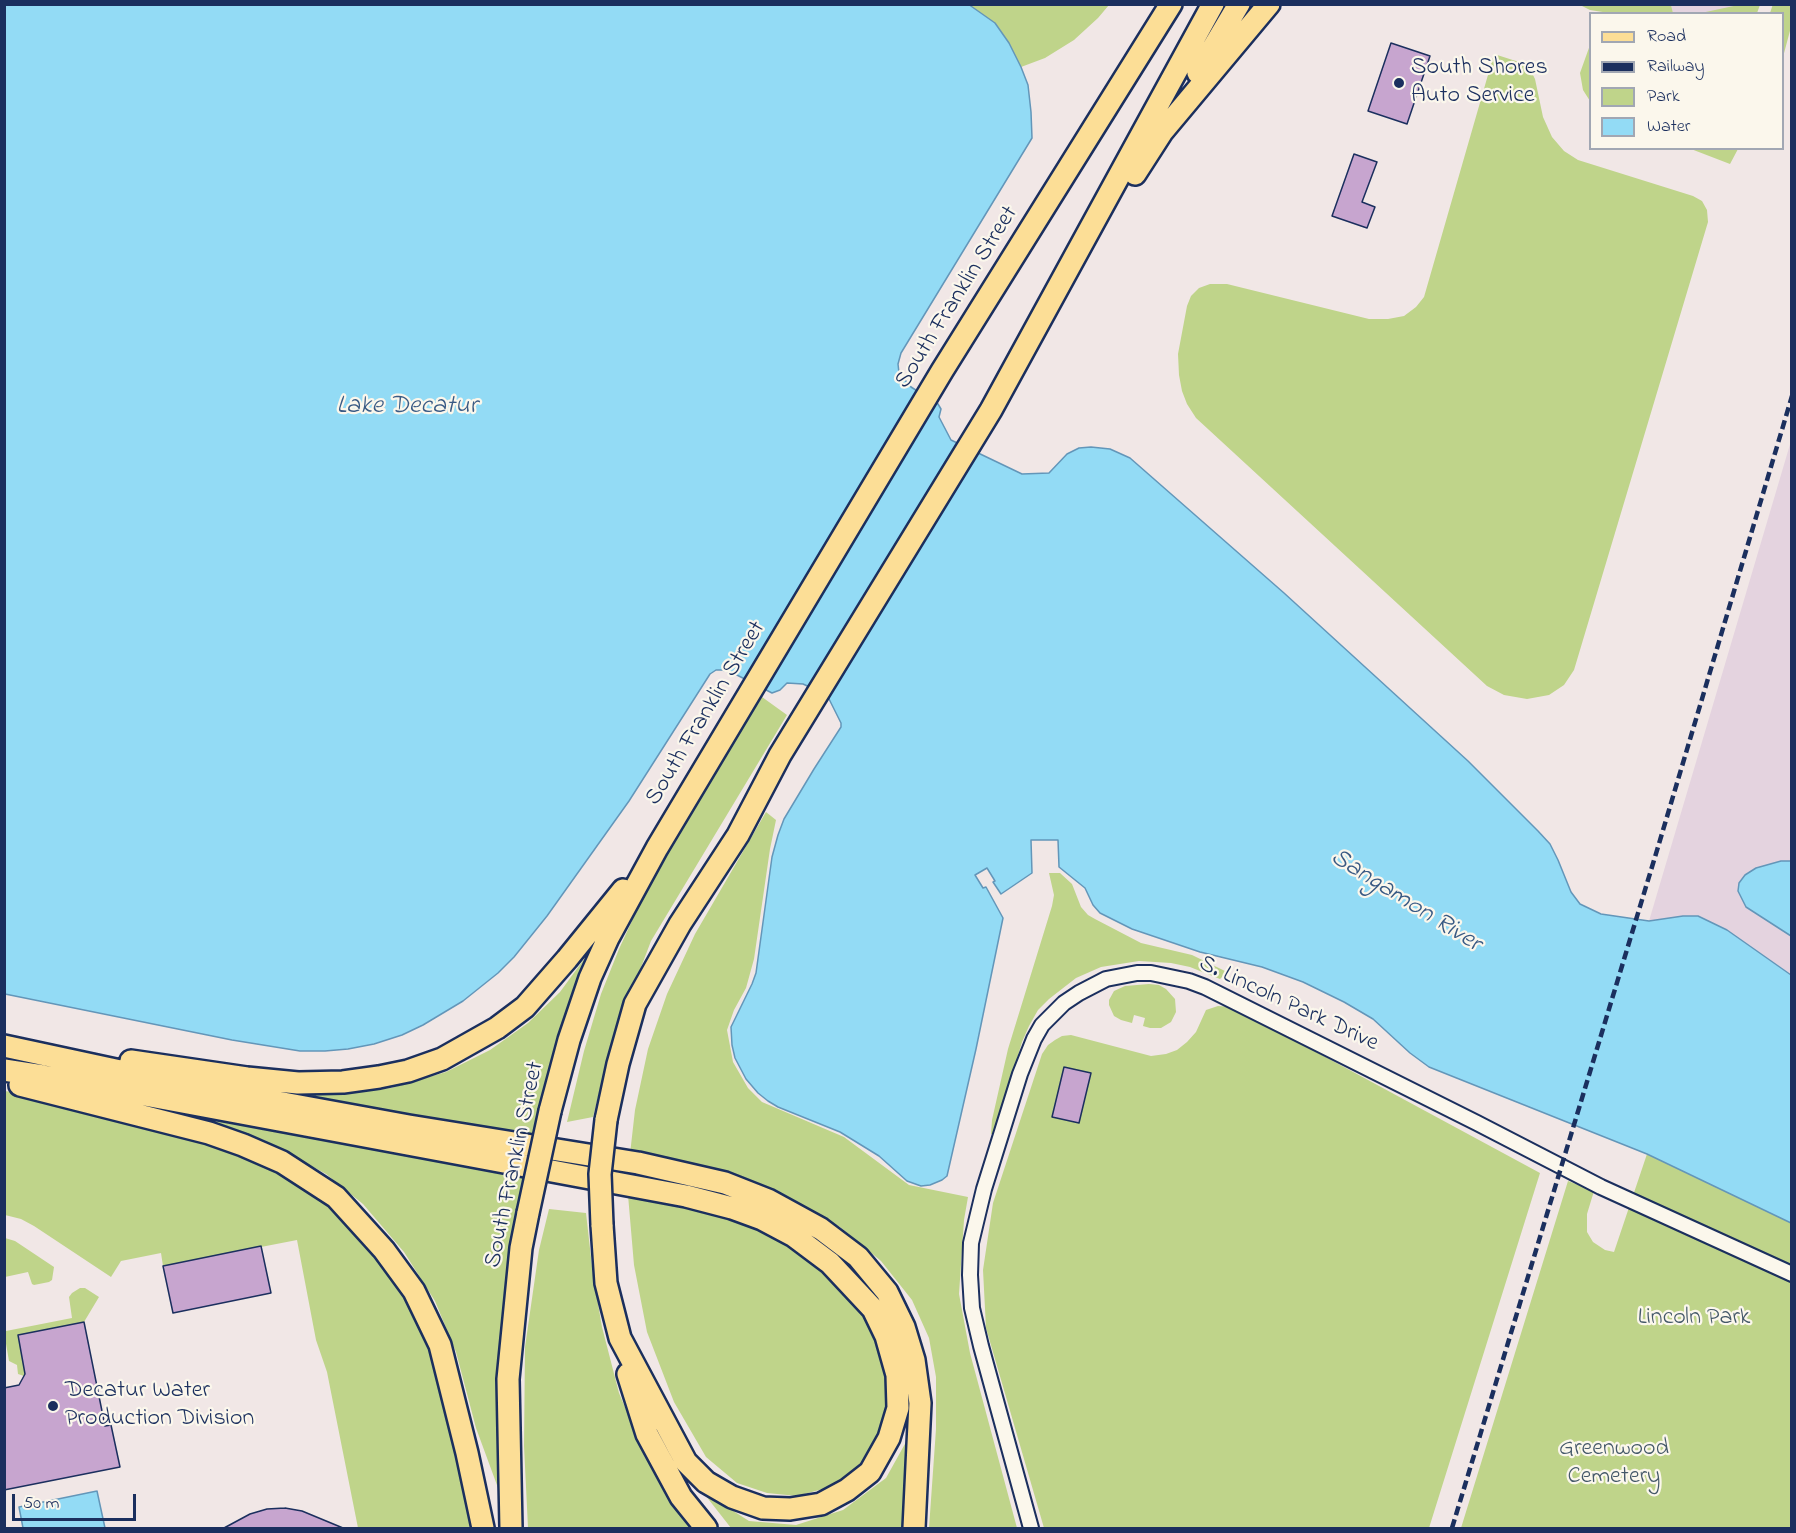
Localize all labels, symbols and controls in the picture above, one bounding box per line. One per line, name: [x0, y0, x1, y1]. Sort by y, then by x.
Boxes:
legend: [1589, 12, 1784, 150]
text: Road: [1647, 24, 1686, 50]
text: Railway: [1647, 54, 1704, 80]
place label: South Shores Auto Service: [1411, 55, 1548, 111]
marker: South Shores Auto Service: [1392, 76, 1406, 90]
text: Park: [1647, 84, 1680, 110]
text: Water: [1647, 114, 1690, 140]
street label: South Franklin Street: [890, 201, 1026, 395]
water label: Lake Decatur: [336, 392, 478, 424]
street label: South Franklin Street: [641, 617, 773, 811]
water label: Sangamon River: [1324, 843, 1486, 961]
street label: S. Lincoln Park Drive: [1194, 951, 1382, 1059]
street label: South Franklin Street: [480, 1059, 552, 1271]
park label: Lincoln Park: [1638, 1305, 1750, 1333]
place label: Decatur Water Production Division: [65, 1378, 254, 1434]
marker: Decatur Water Production Division: [46, 1399, 60, 1413]
park label: Greenwood Cemetery: [1559, 1436, 1669, 1492]
scale bar: [15, 1482, 140, 1520]
text: 50 m: [23, 1491, 60, 1517]

